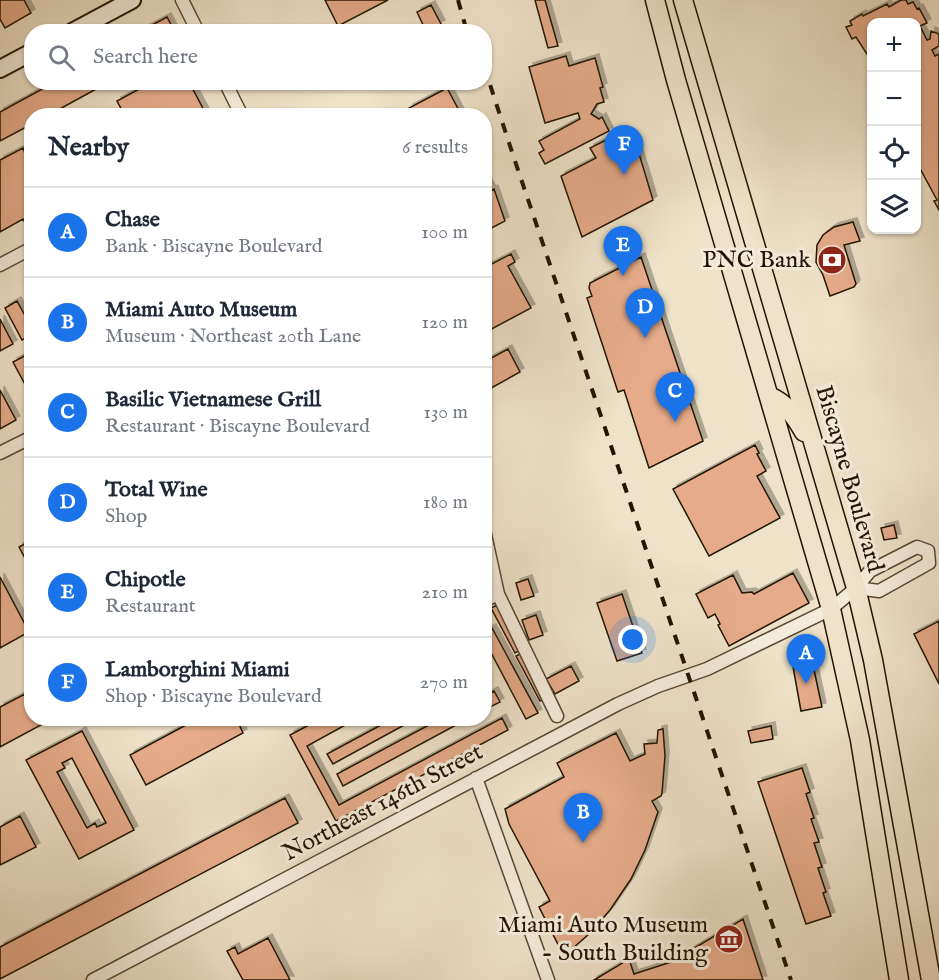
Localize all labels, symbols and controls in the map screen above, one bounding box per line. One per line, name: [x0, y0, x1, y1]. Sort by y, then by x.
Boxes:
map controls: [867, 18, 921, 234]
button: +: [867, 18, 921, 72]
search box: [24, 24, 492, 90]
icon: search: [45, 41, 78, 74]
text: Search here: [93, 43, 198, 71]
button: −: [867, 72, 921, 126]
pin: F: [604, 126, 644, 175]
button: locate: [867, 126, 921, 180]
text: Nearby: [48, 131, 129, 164]
text: 6 results: [402, 135, 468, 160]
button: layers: [867, 180, 921, 234]
text: Chase: [105, 206, 160, 234]
text: A: [61, 220, 74, 245]
text: 100 m: [421, 220, 468, 245]
pin: E: [604, 226, 642, 276]
text: Bank · Biscayne Boulevard: [105, 234, 322, 259]
bank icon: PNC Bank: [816, 244, 848, 276]
place label: PNC Bank: [702, 245, 811, 276]
pin: D: [626, 288, 664, 338]
text: Miami Auto Museum: [105, 296, 297, 324]
text: B: [61, 310, 74, 335]
text: 120 m: [422, 310, 468, 335]
text: Museum · Northeast 20th Lane: [105, 324, 361, 349]
pin: C: [656, 372, 694, 422]
street label: Biscayne Boulevard: [807, 382, 891, 576]
text: Basilic Vietnamese Grill: [105, 386, 321, 414]
text: C: [60, 400, 75, 425]
text: 130 m: [423, 400, 468, 425]
text: Restaurant · Biscayne Boulevard: [105, 414, 370, 439]
text: Total Wine: [105, 476, 207, 504]
text: D: [59, 490, 76, 515]
text: 180 m: [423, 490, 468, 515]
text: Shop: [105, 504, 147, 529]
text: Chipotle: [105, 566, 186, 594]
text: E: [61, 580, 74, 605]
text: 210 m: [422, 580, 468, 605]
text: Restaurant: [105, 594, 196, 619]
your location: [618, 625, 647, 654]
pin: A: [786, 634, 826, 684]
text: Lamborghini Miami: [105, 656, 290, 684]
text: F: [61, 670, 74, 695]
text: 270 m: [420, 670, 468, 695]
text: Shop · Biscayne Boulevard: [105, 684, 322, 709]
street label: Northeast 146th Street: [277, 737, 489, 869]
pin: B: [564, 794, 602, 843]
place label: Miami Auto Museum - South Building: [498, 910, 709, 969]
museum icon: Miami Auto Museum - South Building: [713, 923, 745, 955]

